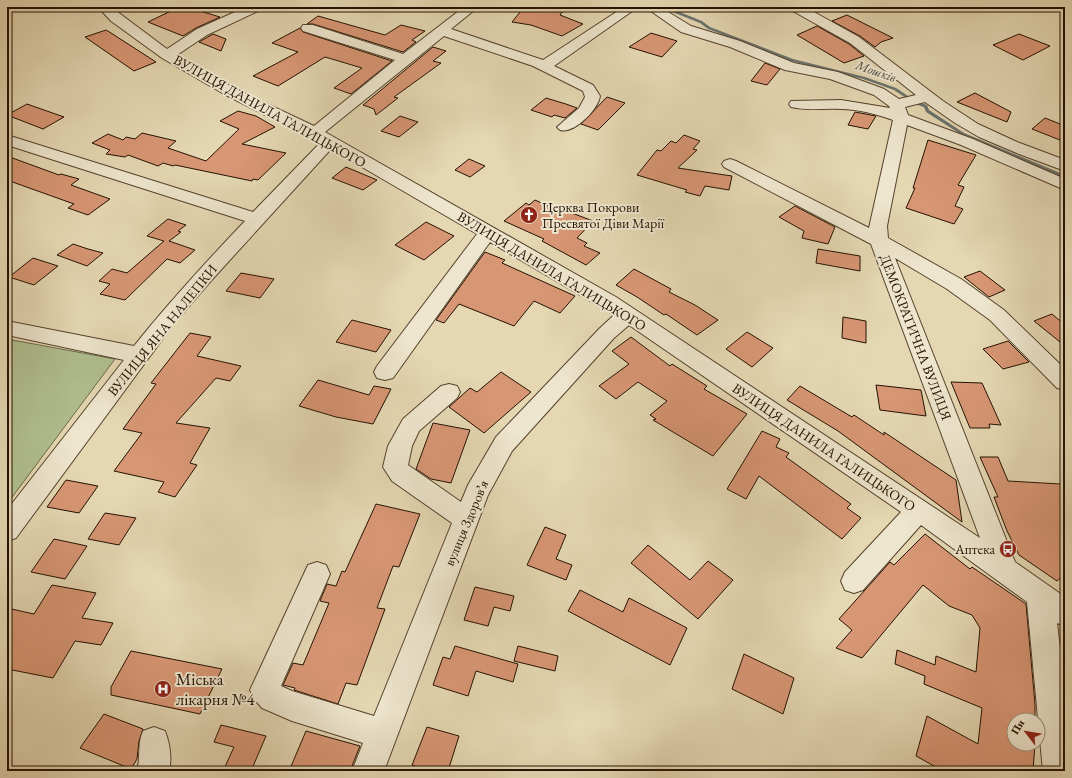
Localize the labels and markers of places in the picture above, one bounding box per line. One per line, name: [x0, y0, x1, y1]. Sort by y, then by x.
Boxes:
place label: Церква Покрови Пресвятої Діви Марії: [542, 198, 665, 232]
church icon: Церква Покрови Пресвятої Діви Марії: [519, 205, 539, 225]
bus stop icon: Аптека: [998, 539, 1018, 559]
place label: Аптека: [954, 540, 995, 558]
place label: Міська лікарня №4: [176, 668, 255, 710]
hospital icon: Міська лікарня №4: [153, 679, 173, 699]

